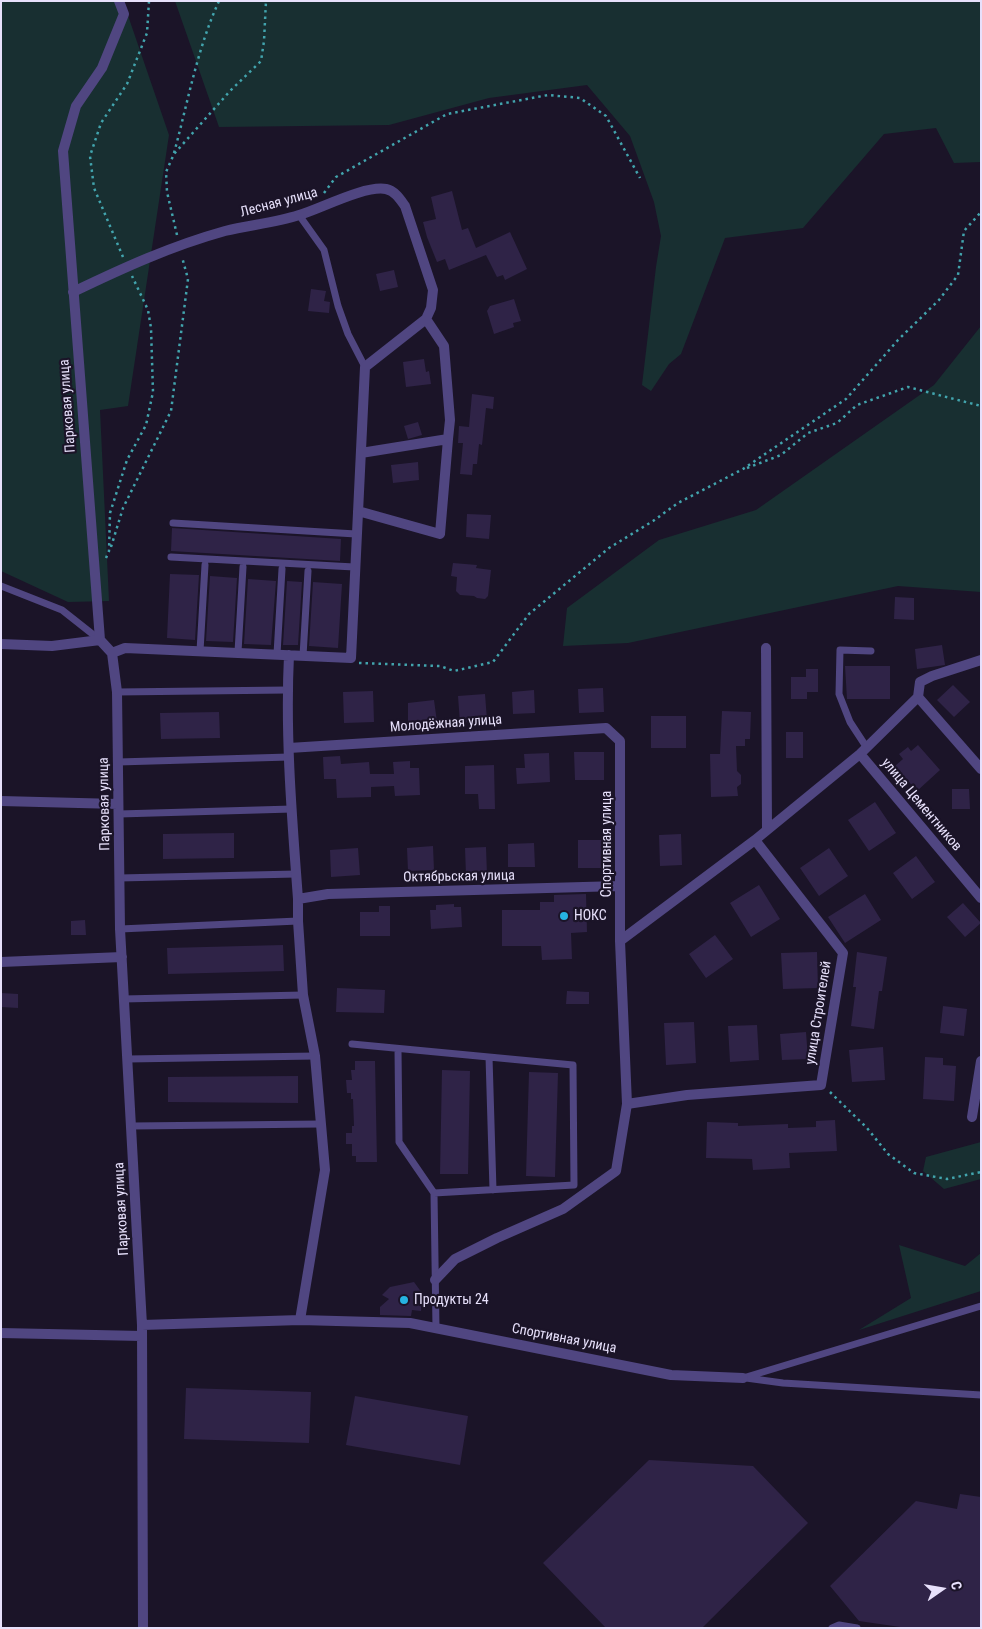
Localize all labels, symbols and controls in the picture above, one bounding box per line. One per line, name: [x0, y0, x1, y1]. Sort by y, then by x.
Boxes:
street label: Лесная улица: [239, 185, 319, 221]
street label: Парковая улица: [56, 359, 80, 453]
street label: Молодёжная улица: [389, 712, 503, 736]
street label: улица Цементников: [877, 755, 965, 855]
street label: Парковая улица: [96, 757, 114, 851]
street label: Спортивная улица: [599, 791, 615, 897]
street label: Октябрьская улица: [403, 868, 515, 886]
place label: НОКС: [574, 908, 607, 924]
marker: НОКС: [558, 910, 570, 922]
street label: улица Строителей: [803, 960, 835, 1066]
street label: Парковая улица: [111, 1162, 133, 1256]
place label: Продукты 24: [414, 1292, 489, 1308]
marker: Продукты 24: [398, 1294, 410, 1306]
street label: Спортивная улица: [510, 1321, 618, 1357]
north arrow: [917, 1564, 967, 1614]
text: С: [948, 1580, 965, 1591]

